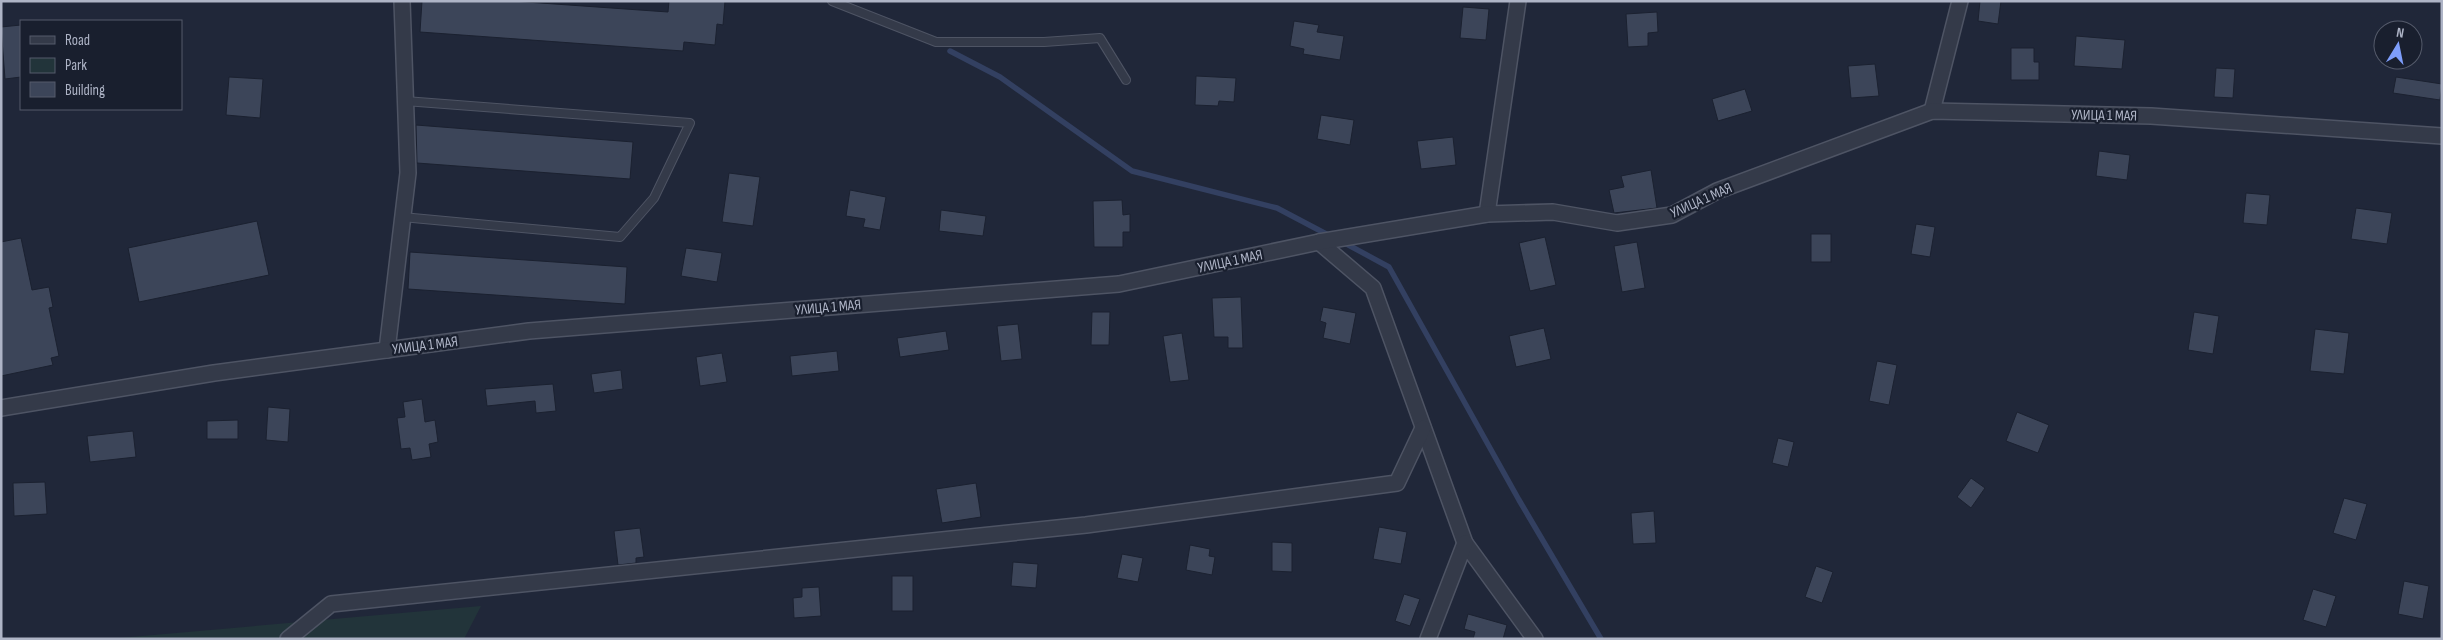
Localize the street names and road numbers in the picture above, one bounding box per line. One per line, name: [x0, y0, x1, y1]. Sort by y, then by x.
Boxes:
street label: УЛИЦА 1 МАЯ: [2071, 105, 2137, 126]
street label: УЛИЦА 1 МАЯ: [1667, 178, 1735, 223]
street label: УЛИЦА 1 МАЯ: [1196, 245, 1264, 278]
street label: УЛИЦА 1 МАЯ: [794, 295, 862, 320]
street label: УЛИЦА 1 МАЯ: [391, 332, 459, 359]

